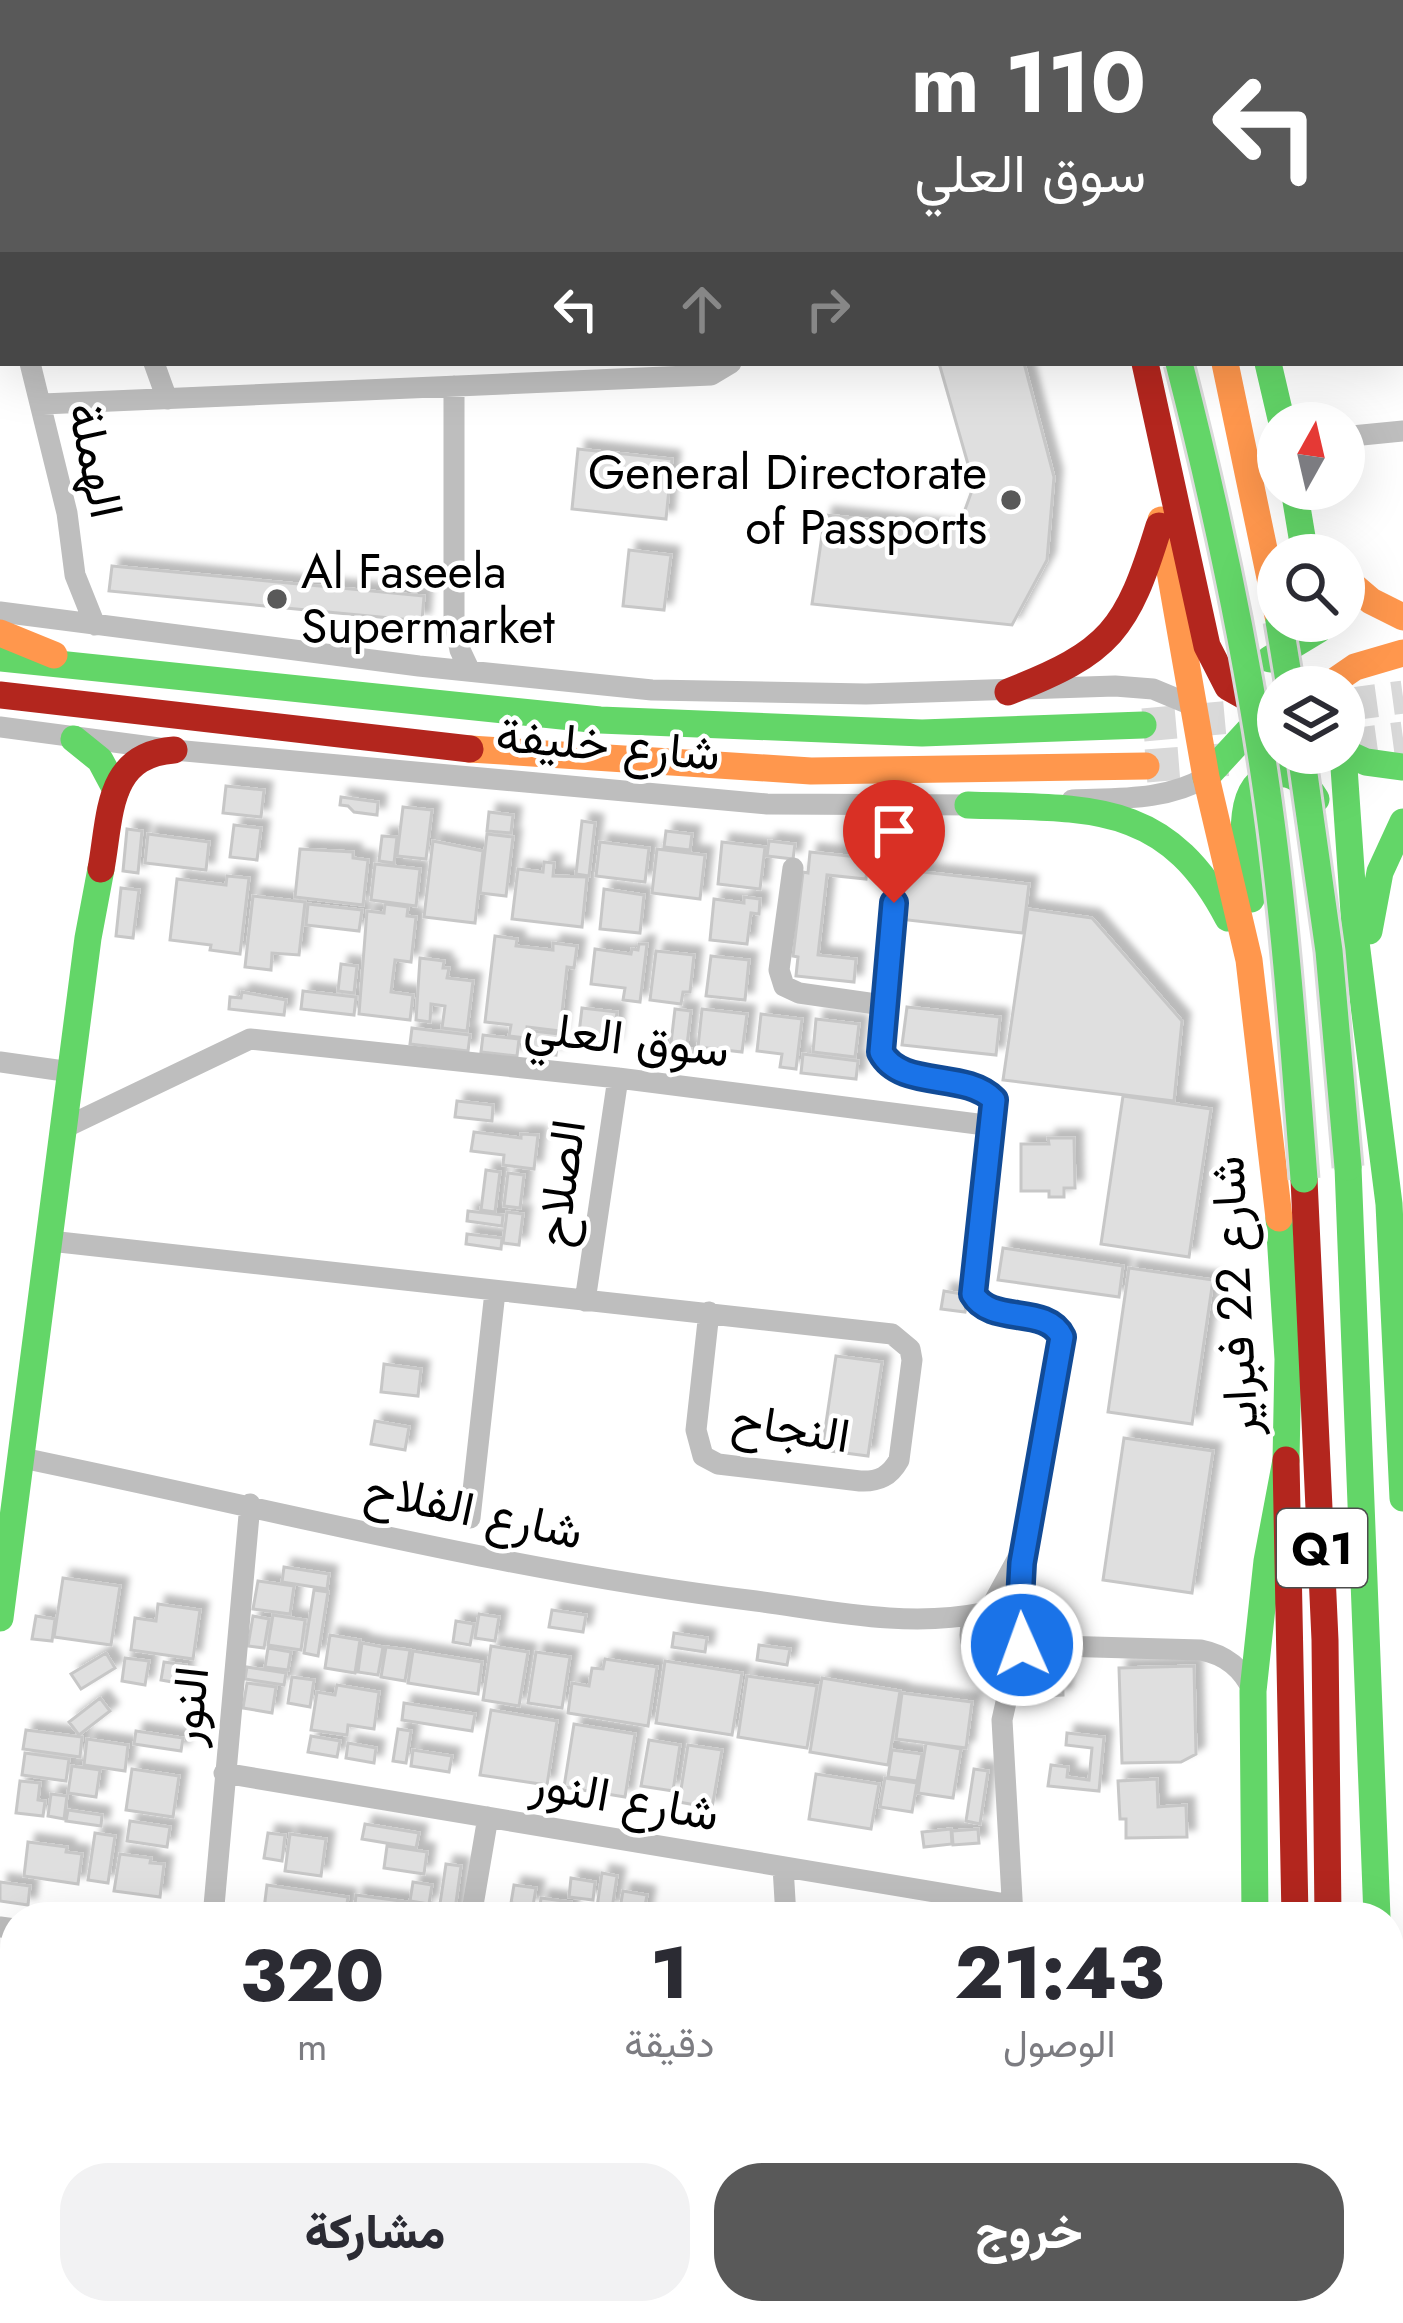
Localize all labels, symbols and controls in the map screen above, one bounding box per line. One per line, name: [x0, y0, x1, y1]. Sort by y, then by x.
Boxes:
text: 110 m: [911, 22, 1146, 144]
icon: left: [1188, 48, 1344, 204]
text: سوق العلي: [915, 134, 1146, 212]
icon: left: [543, 276, 609, 342]
icon: ahead: [669, 276, 735, 342]
icon: right: [795, 276, 861, 342]
street label: الهملة: [50, 396, 142, 524]
north arrow: [1257, 402, 1365, 510]
map controls: [1257, 402, 1365, 774]
place label: General Directorate of Passports: [588, 438, 987, 562]
marker: General Directorate of Passports: [998, 487, 1024, 513]
button: search: [1257, 534, 1365, 642]
place label: Al Faseela Supermarket: [301, 537, 555, 661]
marker: Al Faseela Supermarket: [264, 586, 290, 612]
button: layers: [1257, 666, 1365, 774]
street label: شارع خليفة: [493, 700, 723, 788]
pin: [843, 780, 945, 903]
icon: arrive: [861, 798, 927, 864]
street label: سوق العلي: [520, 991, 733, 1089]
street label: الصلاح: [517, 1115, 603, 1251]
street label: شارع 22 فبراير: [1192, 1154, 1276, 1439]
street label: النجاح: [727, 1384, 855, 1470]
street label: شارع الفلاح: [359, 1453, 589, 1567]
road number: Q1: [1277, 1509, 1367, 1587]
position arrow: [959, 1582, 1085, 1708]
street label: النور: [149, 1663, 226, 1750]
street label: شارع النور: [525, 1747, 724, 1848]
text: 1: [650, 1921, 688, 2025]
text: 21:43: [954, 1921, 1164, 2025]
text: 320: [240, 1924, 384, 2028]
text: دقيقة: [624, 2015, 715, 2072]
text: الوصول: [1003, 2015, 1116, 2072]
text: m: [297, 2018, 327, 2075]
button: مشاركة: [60, 2163, 690, 2301]
button: خروج: [714, 2163, 1344, 2301]

